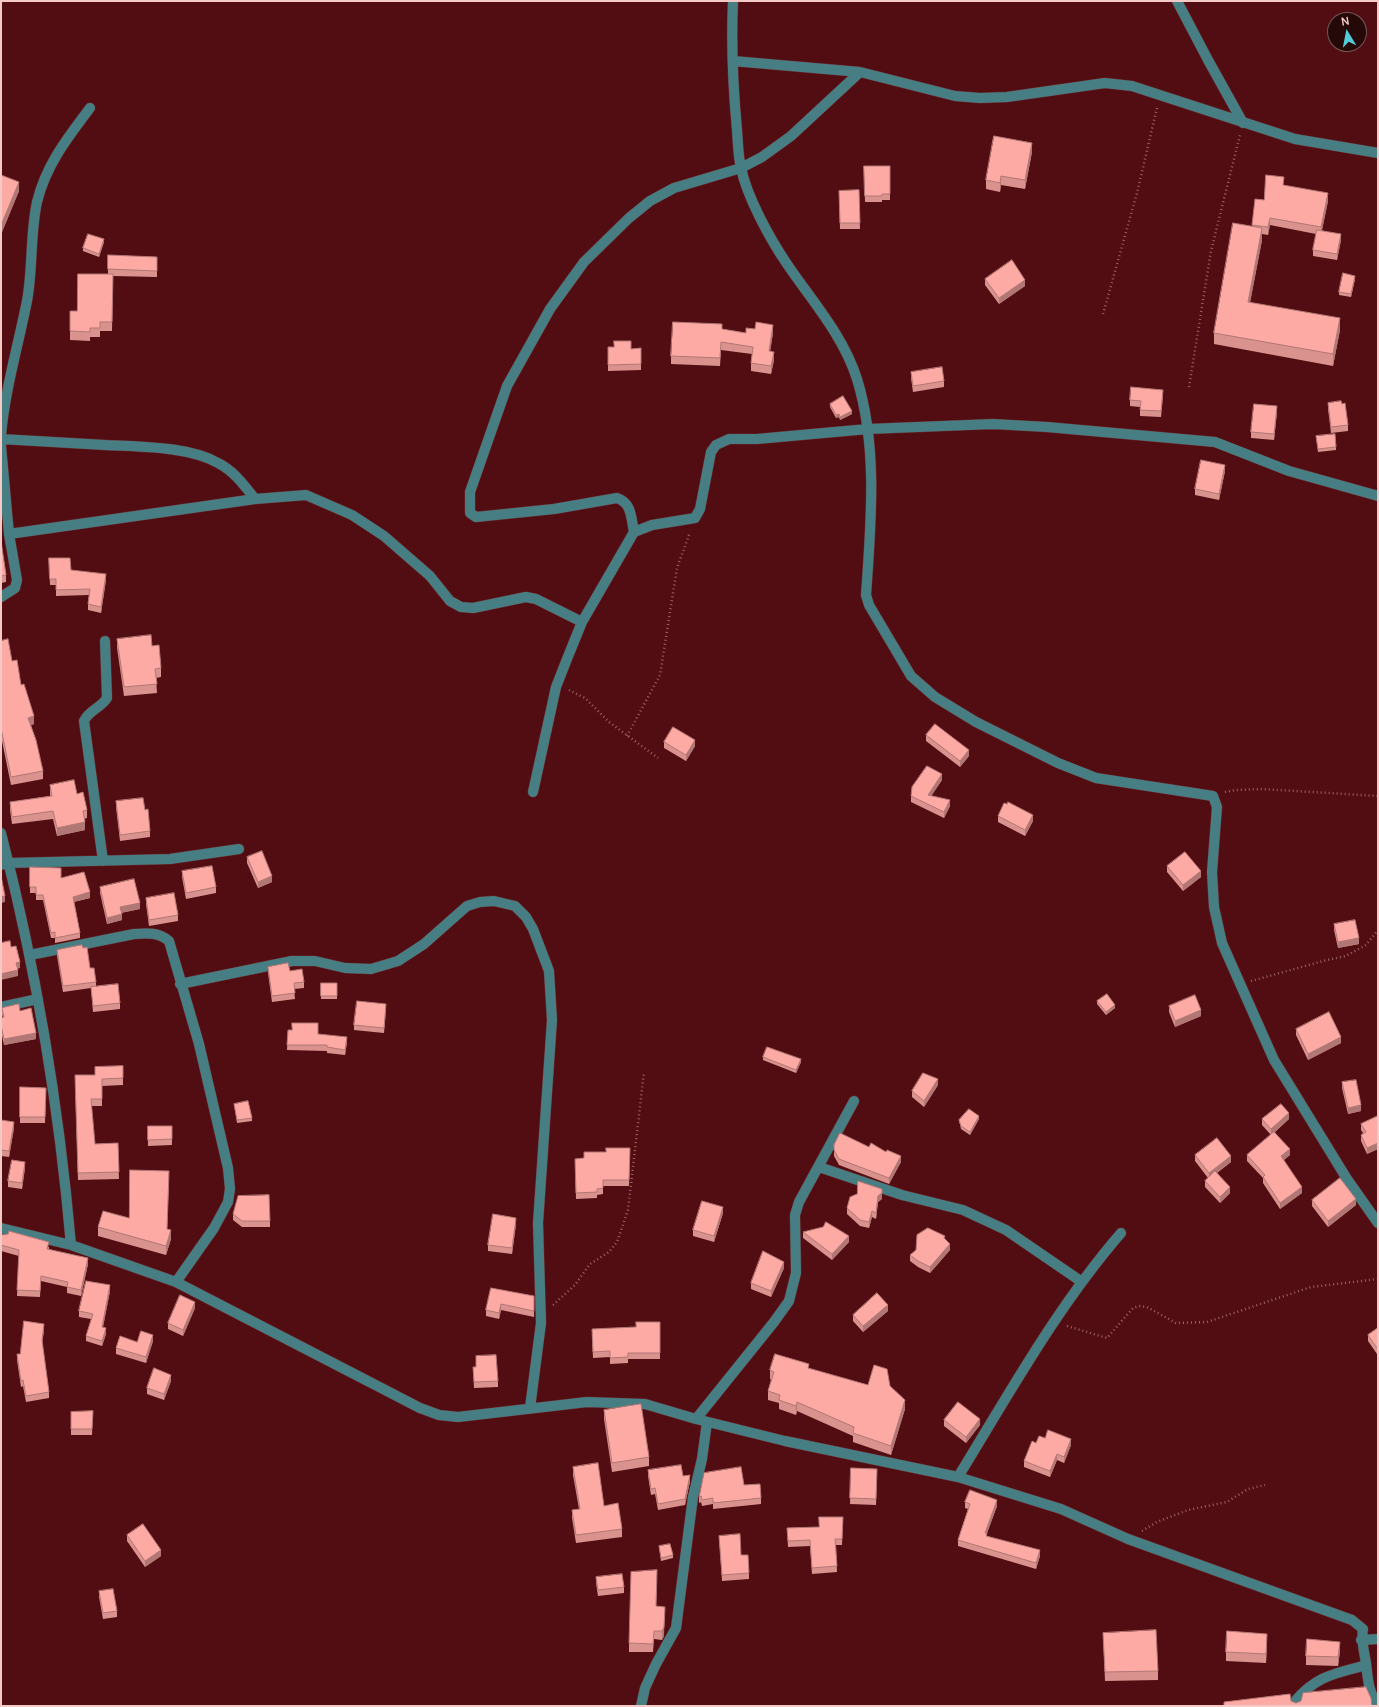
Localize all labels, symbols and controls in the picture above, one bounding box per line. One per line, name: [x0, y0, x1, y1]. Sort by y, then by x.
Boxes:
north arrow: [1327, 12, 1367, 52]
text: N: [1340, 13, 1350, 29]

